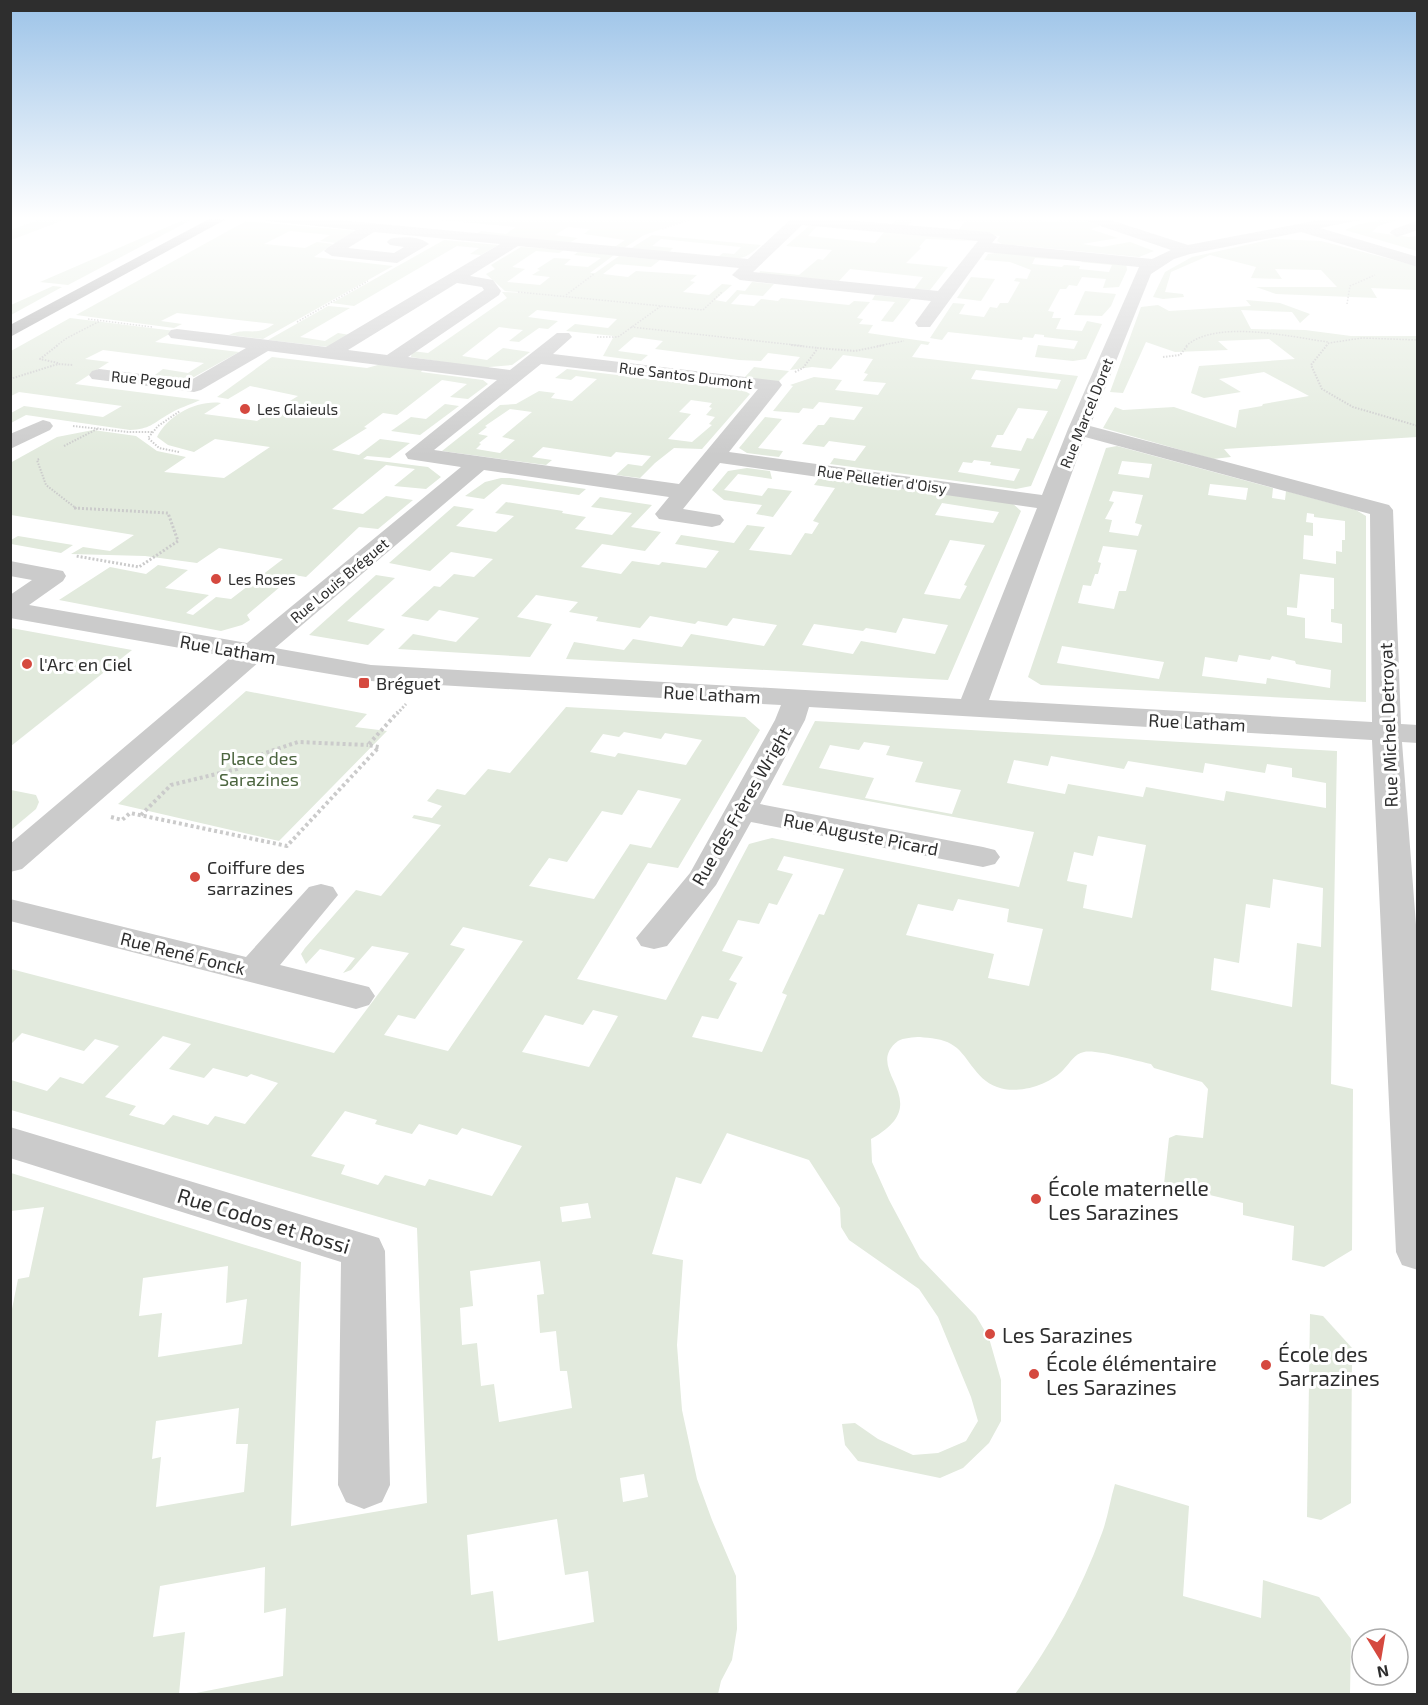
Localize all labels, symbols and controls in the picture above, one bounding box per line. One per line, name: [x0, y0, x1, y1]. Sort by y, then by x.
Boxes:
street label: Rue Marcel Doret: [1056, 355, 1116, 471]
street label: Rue Santos Dumont: [618, 358, 754, 392]
street label: Rue Pegoud: [110, 367, 192, 391]
place label: Les Glaieuls: [257, 400, 338, 418]
marker: Les Glaieuls: [238, 402, 252, 416]
street label: Rue Pelletier d'Oisy: [816, 461, 948, 497]
street label: Rue Louis Bréguet: [286, 534, 392, 626]
place label: Les Roses: [228, 570, 296, 588]
marker: Les Roses: [209, 572, 223, 586]
street label: Rue Latham: [178, 630, 278, 668]
street label: Rue Michel Detroyat: [1374, 642, 1402, 808]
place label: l'Arc en Ciel: [39, 653, 133, 675]
marker: l'Arc en Ciel: [20, 657, 34, 671]
place label: Bréguet: [376, 672, 441, 694]
marker: Bréguet: [357, 676, 371, 690]
street label: Rue Latham: [663, 680, 761, 708]
street label: Rue Latham: [1148, 708, 1246, 736]
street label: Rue des Frères Wright: [687, 723, 796, 889]
park label: Place des Sarazines: [219, 747, 299, 790]
street label: Rue Auguste Picard: [782, 808, 940, 860]
place label: Coiffure des sarrazines: [207, 856, 305, 899]
marker: Coiffure des sarrazines: [188, 870, 202, 884]
street label: Rue René Fonck: [118, 927, 248, 979]
place label: École maternelle Les Sarazines: [1048, 1175, 1209, 1224]
street label: Rue Codos et Rossi: [175, 1182, 353, 1258]
marker: École maternelle Les Sarazines: [1029, 1192, 1043, 1206]
place label: Les Sarazines: [1002, 1322, 1133, 1347]
marker: Les Sarazines: [983, 1327, 997, 1341]
place label: École des Sarrazines: [1278, 1341, 1380, 1390]
place label: École élémentaire Les Sarazines: [1046, 1350, 1217, 1399]
marker: École des Sarrazines: [1259, 1358, 1273, 1372]
marker: École élémentaire Les Sarazines: [1027, 1367, 1041, 1381]
north arrow: [1350, 1627, 1410, 1687]
text: N: [1375, 1662, 1390, 1683]

